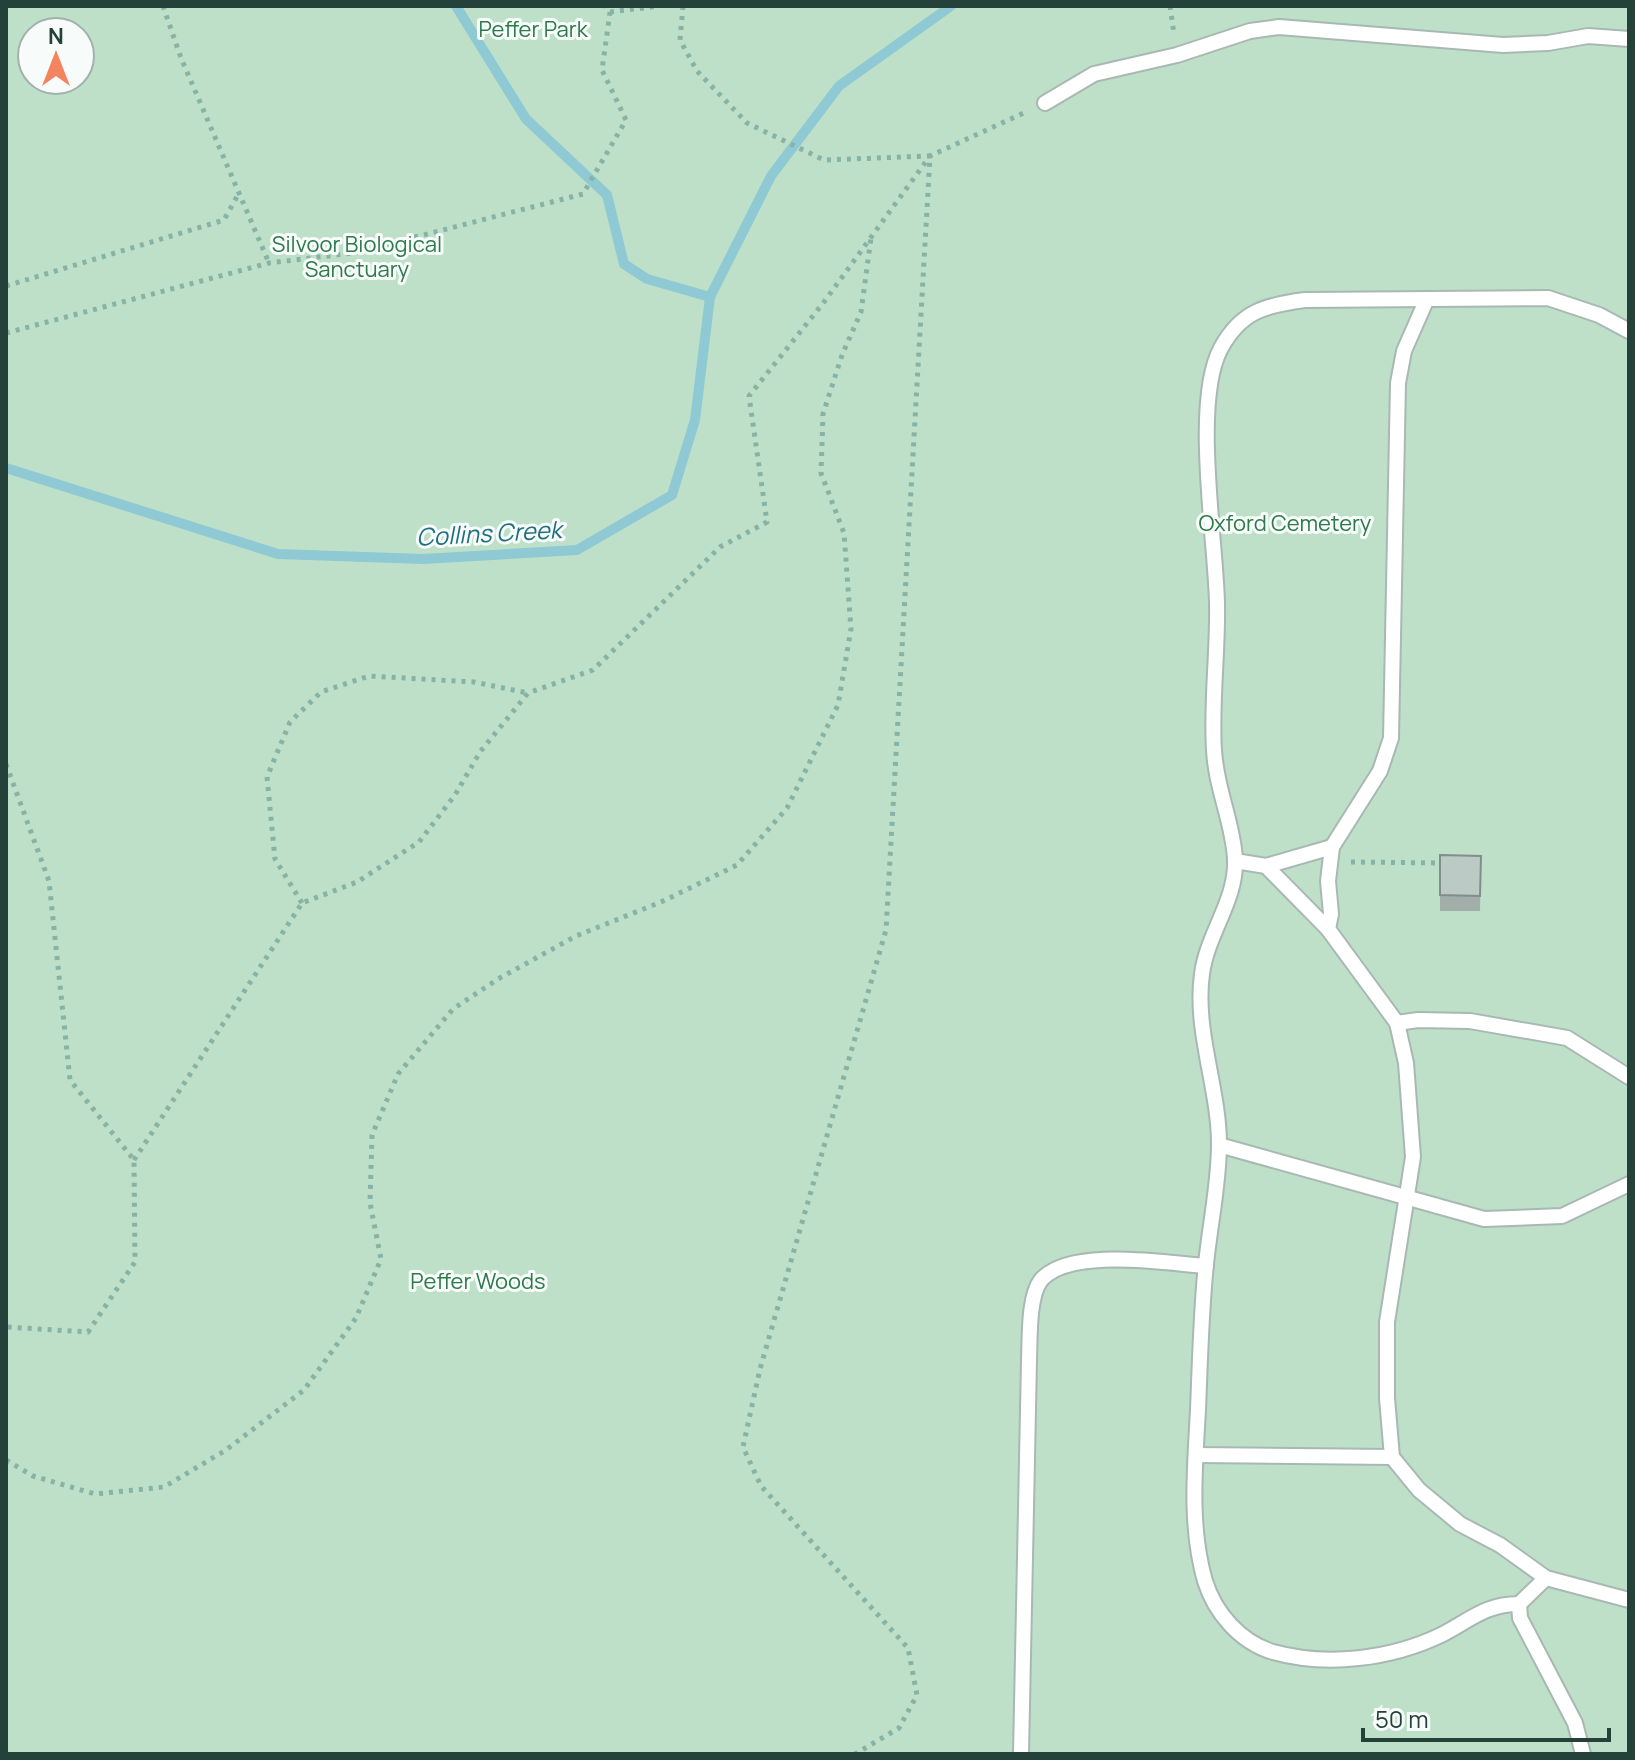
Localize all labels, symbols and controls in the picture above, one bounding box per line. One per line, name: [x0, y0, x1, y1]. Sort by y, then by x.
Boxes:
park label: Peffer Park: [478, 14, 589, 44]
north arrow: [16, 16, 96, 96]
text: N: [48, 21, 64, 51]
park label: Silvoor Biological Sanctuary: [272, 229, 442, 284]
park label: Oxford Cemetery: [1199, 508, 1372, 538]
water label: Collins Creek: [415, 512, 565, 553]
park label: Peffer Woods: [410, 1266, 546, 1296]
scale bar: [1363, 1692, 1609, 1742]
text: 50 m: [1375, 1702, 1429, 1735]

